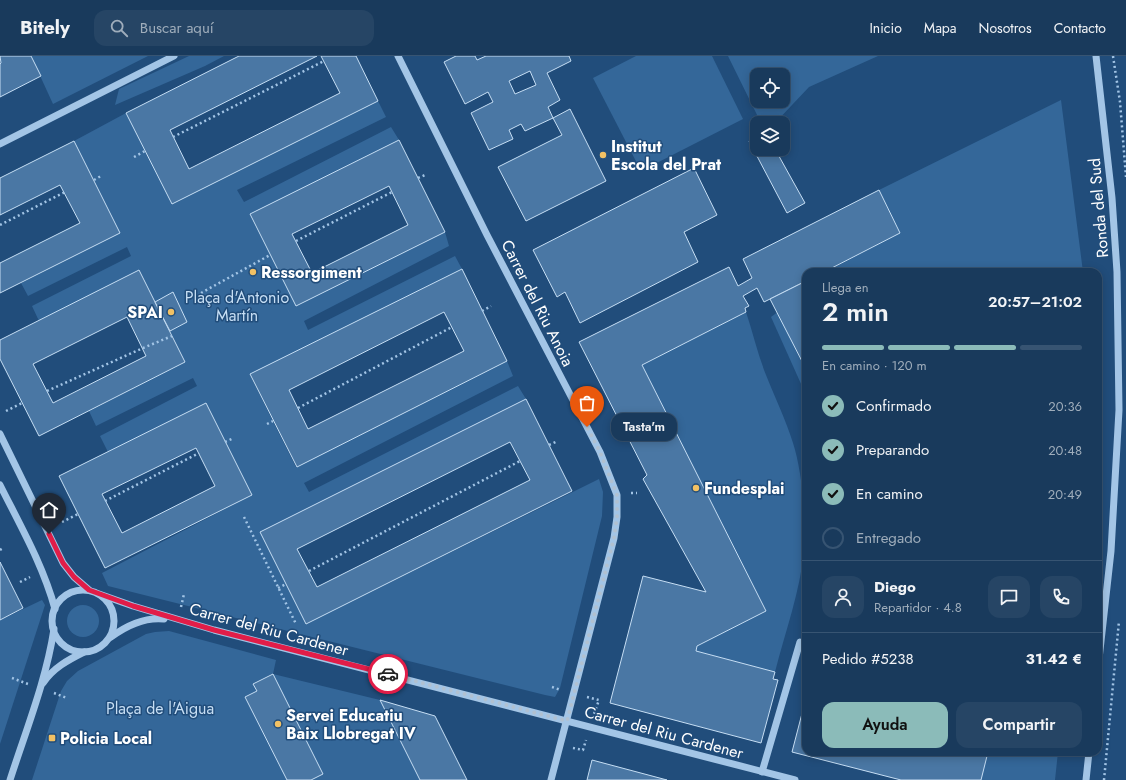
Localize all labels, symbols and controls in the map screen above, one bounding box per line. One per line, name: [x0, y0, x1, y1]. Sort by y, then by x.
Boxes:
search box: [94, 10, 374, 46]
text: Bitely: [20, 14, 70, 41]
icon: search: [108, 17, 130, 39]
text: Buscar aquí: [140, 17, 214, 39]
text: Inicio: [869, 18, 902, 38]
text: Mapa: [924, 18, 957, 38]
text: Nosotros: [979, 18, 1032, 38]
text: Contacto: [1054, 18, 1106, 38]
map controls: [750, 68, 790, 156]
button: locate: [750, 68, 790, 108]
button: layers: [750, 116, 790, 156]
place label: Institut Escola del Prat: [611, 135, 722, 176]
marker: Institut Escola del Prat: [598, 150, 608, 160]
street label: Ronda del Sud: [1083, 157, 1114, 259]
street label: Carrer del Riu Anoia: [496, 236, 579, 371]
place label: Ressorgiment: [261, 261, 363, 284]
marker: Ressorgiment: [248, 267, 258, 277]
text: Llega en: [822, 278, 869, 297]
park label: Plaça d'Antonio Martín: [185, 286, 289, 327]
text: 20:57–21:02: [988, 291, 1082, 313]
text: 2 min: [822, 293, 889, 331]
place label: SPAI: [127, 301, 163, 324]
marker: SPAI: [166, 307, 176, 317]
text: En camino · 120 m: [822, 356, 927, 375]
pin: [570, 386, 604, 427]
icon: bag: [576, 392, 598, 414]
icon: check: [822, 395, 844, 417]
text: Confirmado: [856, 395, 931, 417]
text: 20:36: [1048, 397, 1082, 416]
callout: Tasta'm: [611, 413, 677, 441]
text: Tasta'm: [623, 417, 665, 436]
icon: check: [822, 439, 844, 461]
text: Preparando: [856, 439, 929, 461]
text: 20:48: [1048, 441, 1082, 460]
place label: Fundesplai: [704, 477, 785, 500]
marker: Fundesplai: [691, 483, 701, 493]
icon: check: [822, 483, 844, 505]
text: En camino: [856, 483, 923, 505]
text: 20:49: [1048, 485, 1082, 504]
pin: [32, 493, 66, 534]
icon: home: [38, 499, 60, 521]
text: Entregado: [856, 527, 921, 549]
button: person: [822, 576, 864, 618]
text: Diego: [874, 576, 916, 598]
button: chat: [988, 576, 1030, 618]
button: phone: [1040, 576, 1082, 618]
street label: Carrer del Riu Cardener: [187, 597, 351, 662]
text: Repartidor · 4.8: [874, 598, 962, 617]
text: Pedido #5238: [822, 648, 914, 670]
text: 31.42 €: [1026, 648, 1082, 670]
courier: [368, 654, 408, 694]
icon: car: [377, 663, 399, 685]
park label: Plaça de l'Aigua: [106, 697, 214, 720]
street label: Carrer del Riu Cardener: [582, 700, 746, 765]
button: Ayuda: [822, 702, 948, 748]
button: Compartir: [956, 702, 1082, 748]
place label: Servei Educatiu Baix Llobregat IV: [286, 704, 416, 745]
marker: Servei Educatiu Baix Llobregat IV: [273, 719, 283, 729]
place label: Policia Local: [60, 727, 152, 750]
marker: Policia Local: [47, 733, 57, 743]

